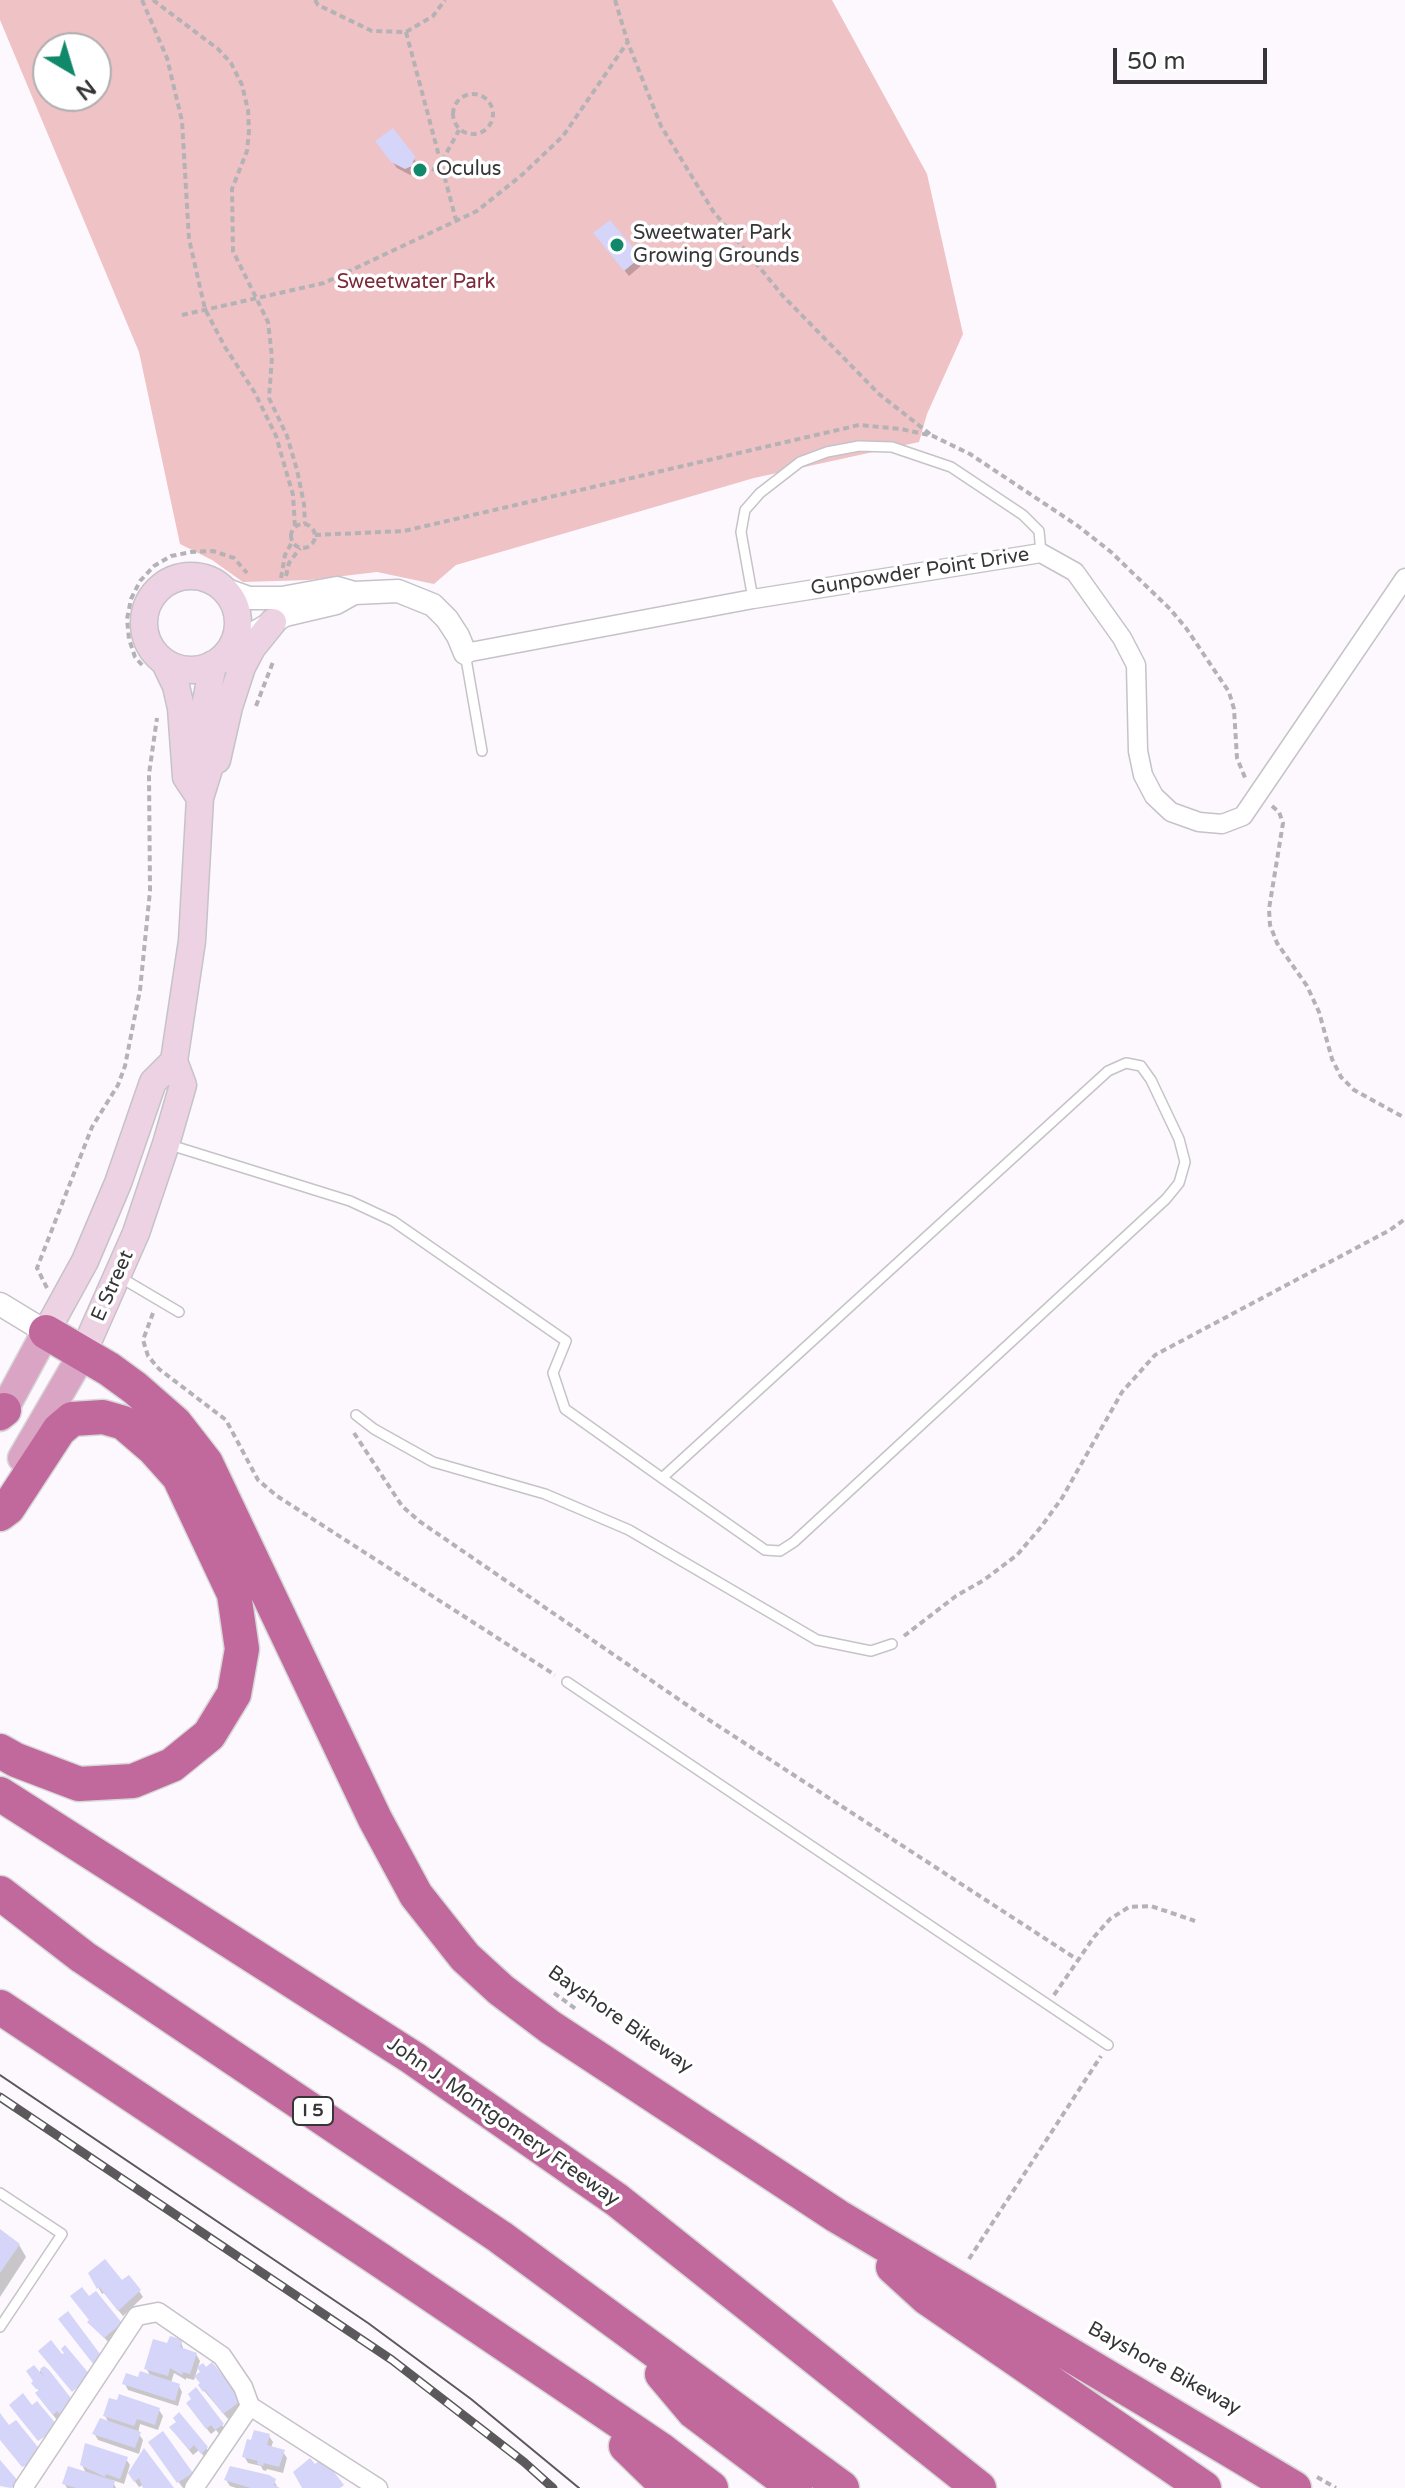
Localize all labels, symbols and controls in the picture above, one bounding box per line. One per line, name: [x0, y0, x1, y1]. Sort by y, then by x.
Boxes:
north arrow: [32, 32, 112, 112]
scale bar: [1117, 32, 1271, 82]
text: 50 m: [1127, 47, 1185, 76]
text: N: [71, 74, 101, 105]
place label: Oculus: [436, 158, 501, 182]
marker: Oculus: [411, 161, 429, 179]
place label: Sweetwater Park Growing Grounds: [633, 222, 800, 269]
marker: Sweetwater Park Growing Grounds: [608, 236, 626, 254]
park label: Sweetwater Park: [337, 271, 495, 295]
street label: Gunpowder Point Drive: [809, 543, 1031, 601]
street label: E Street: [87, 1247, 139, 1325]
street label: Bayshore Bikeway: [543, 1961, 697, 2079]
street label: John J. Montgomery Freeway: [382, 2032, 624, 2212]
road number: I 5: [293, 2097, 333, 2125]
street label: Bayshore Bikeway: [1083, 2317, 1245, 2421]

